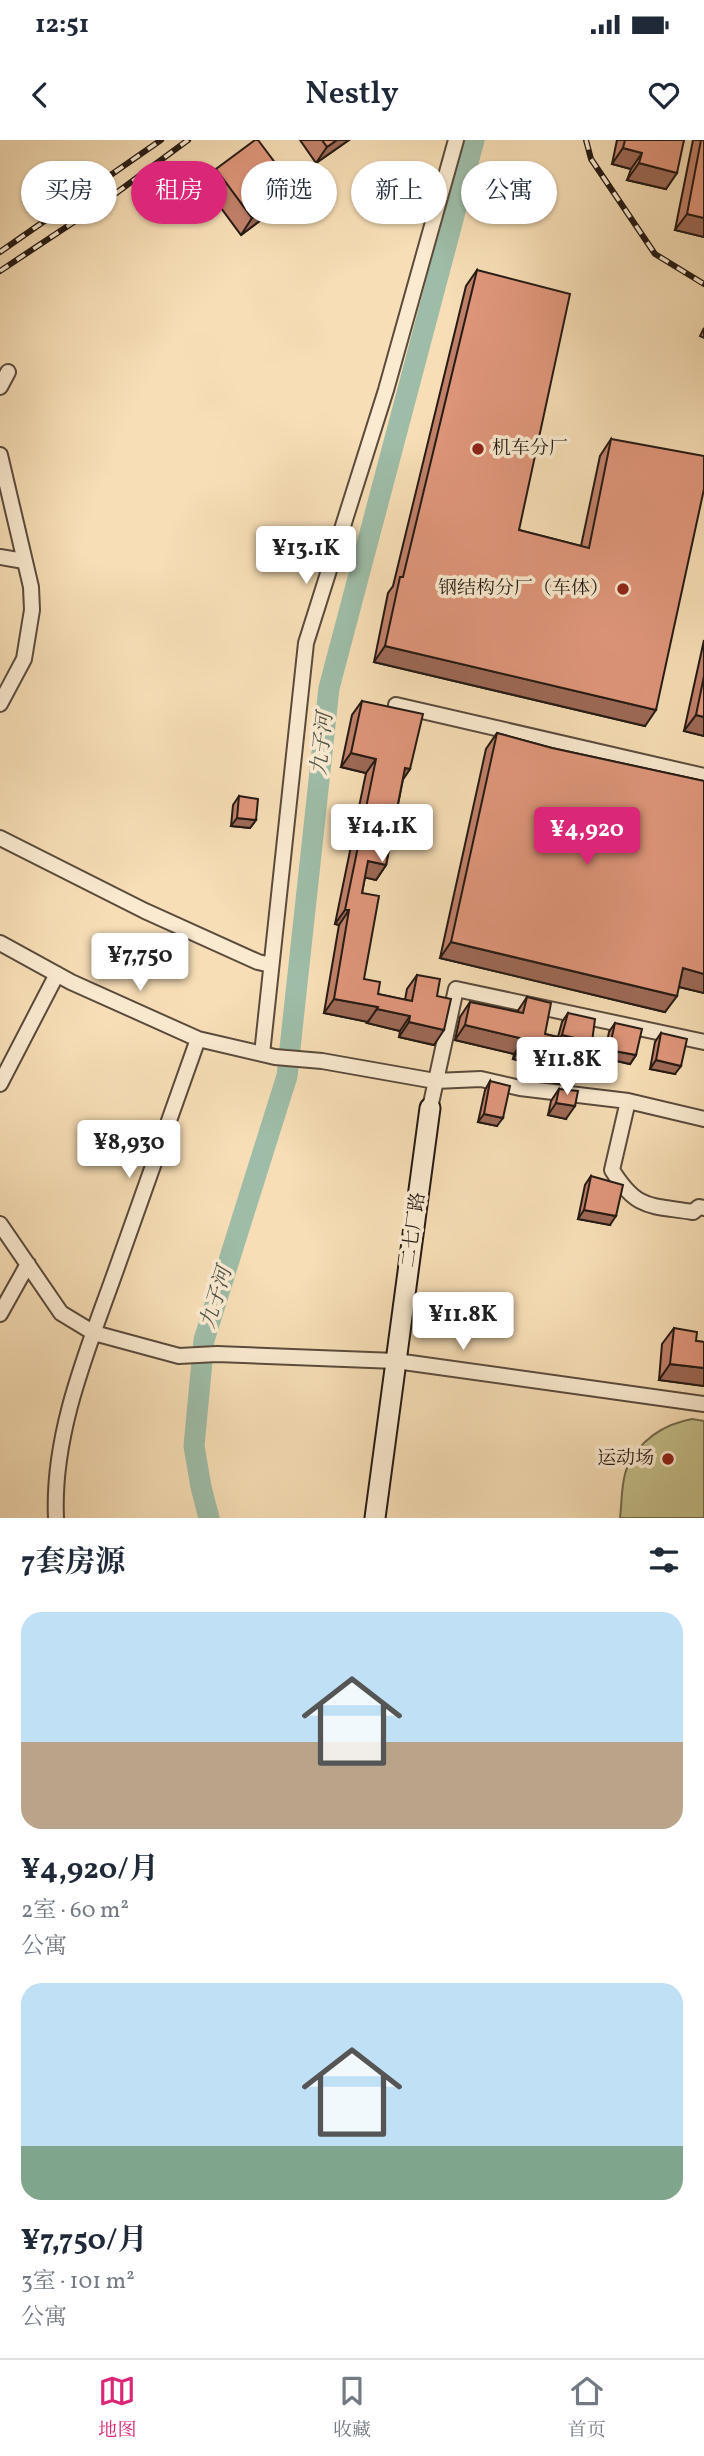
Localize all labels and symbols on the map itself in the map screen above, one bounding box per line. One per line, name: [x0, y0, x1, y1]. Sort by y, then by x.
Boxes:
place label: 机车分厂: [492, 436, 568, 462]
marker: 机车分厂: [470, 441, 486, 457]
pin: ¥13.1K: [249, 526, 363, 586]
place label: 钢结构分厂（车体）: [438, 576, 609, 602]
marker: 钢结构分厂（车体）: [615, 581, 631, 597]
water label: 九子河: [305, 707, 341, 777]
pin: ¥14.1K: [325, 804, 439, 864]
pin: ¥4,920: [530, 808, 644, 867]
pin: ¥7,750: [83, 934, 197, 993]
pin: ¥11.8K: [510, 1038, 624, 1097]
pin: ¥8,930: [72, 1121, 186, 1180]
street label: 二七厂路: [396, 1191, 432, 1269]
water label: 九子河: [194, 1260, 241, 1332]
pin: ¥11.8K: [406, 1292, 520, 1352]
place label: 运动场: [597, 1446, 654, 1472]
marker: 运动场: [660, 1451, 676, 1467]

